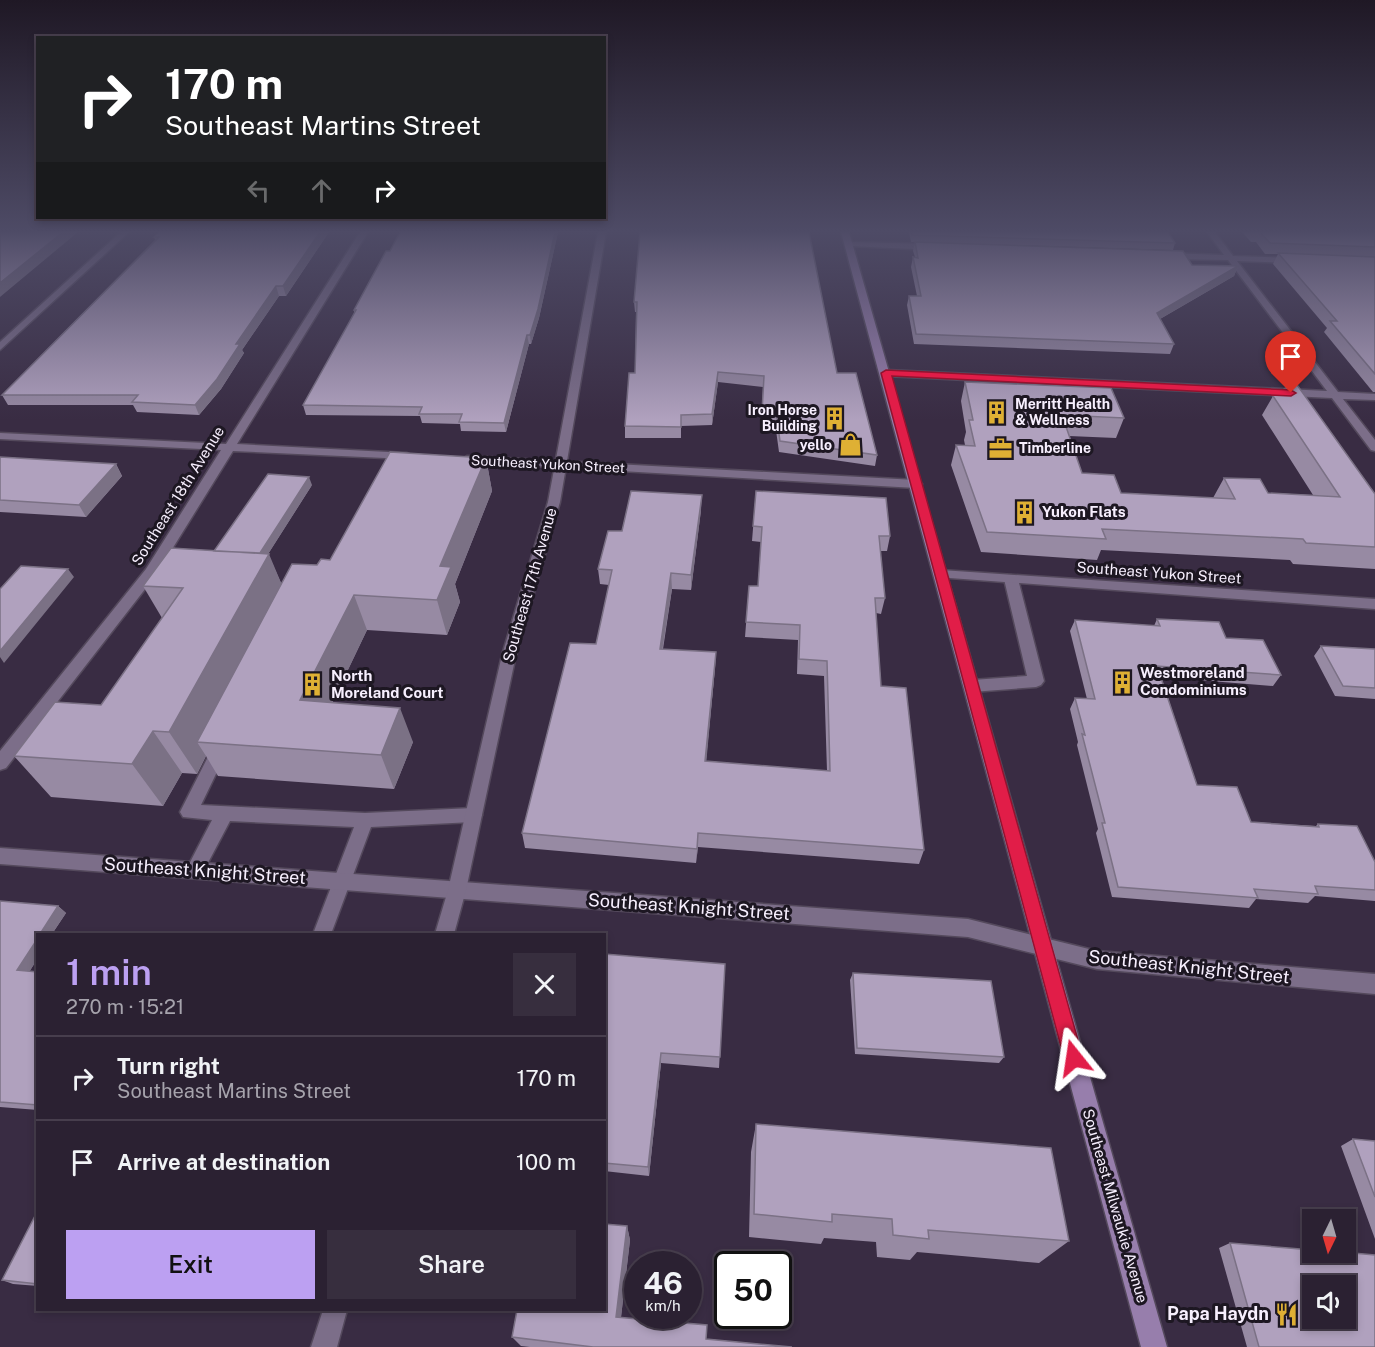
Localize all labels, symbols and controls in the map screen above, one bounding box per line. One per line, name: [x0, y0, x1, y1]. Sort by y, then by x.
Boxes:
text: 170 m: [165, 59, 283, 108]
icon: right: [66, 60, 144, 138]
text: Southeast Martins Street: [165, 109, 481, 141]
icon: left: [242, 174, 275, 207]
icon: ahead: [305, 174, 338, 207]
icon: right: [368, 174, 401, 207]
pin: [1265, 331, 1316, 393]
icon: arrive: [1274, 340, 1307, 373]
place label: Merritt Health & Wellness: [1015, 396, 1110, 428]
building icon: Merritt Health & Wellness: [984, 399, 1010, 425]
place label: Iron Horse Building: [748, 402, 817, 434]
building icon: Iron Horse Building: [822, 405, 848, 431]
street label: Southeast 18th Avenue: [128, 423, 227, 568]
shop icon: yello: [837, 432, 863, 458]
office icon: Timberline: [988, 435, 1014, 461]
place label: yello: [800, 437, 832, 453]
place label: Timberline: [1019, 440, 1091, 456]
street label: Southeast Yukon Street: [471, 452, 625, 476]
building icon: Yukon Flats: [1011, 499, 1037, 525]
place label: Yukon Flats: [1042, 503, 1126, 520]
street label: Southeast 17th Avenue: [499, 506, 560, 664]
street label: Southeast Yukon Street: [1076, 558, 1242, 587]
place label: Westmoreland Condominiums: [1140, 664, 1247, 698]
place label: North Moreland Court: [331, 667, 443, 701]
building icon: Westmoreland Condominiums: [1109, 669, 1135, 695]
building icon: North Moreland Court: [300, 672, 326, 698]
street label: Southeast Knight Street: [103, 853, 307, 888]
street label: Southeast Knight Street: [587, 889, 791, 924]
street label: Southeast Knight Street: [1087, 945, 1291, 988]
text: 1 min: [66, 951, 152, 993]
button: close: [513, 953, 576, 1016]
text: 270 m · 15:21: [66, 995, 184, 1019]
position arrow: [1042, 1026, 1106, 1090]
text: Turn right: [117, 1053, 220, 1079]
icon: right: [66, 1062, 99, 1095]
text: 170 m: [516, 1065, 576, 1091]
text: Southeast Martins Street: [117, 1079, 351, 1103]
street label: Southeast Milwaukie Avenue: [1080, 1107, 1151, 1305]
icon: arrive: [66, 1146, 99, 1179]
text: Arrive at destination: [117, 1149, 330, 1175]
text: 100 m: [516, 1149, 576, 1175]
north arrow: [1302, 1209, 1356, 1263]
map controls: [1302, 1209, 1356, 1329]
button: Exit: [66, 1230, 315, 1299]
button: Share: [327, 1230, 576, 1299]
speed limit sign: 50: [714, 1251, 792, 1329]
text: 46: [643, 1265, 683, 1301]
button: sound: [1302, 1275, 1356, 1329]
text: km/h: [645, 1297, 681, 1314]
restaurant icon: Papa Haydn: [1274, 1301, 1300, 1327]
place label: Papa Haydn: [1167, 1303, 1269, 1324]

